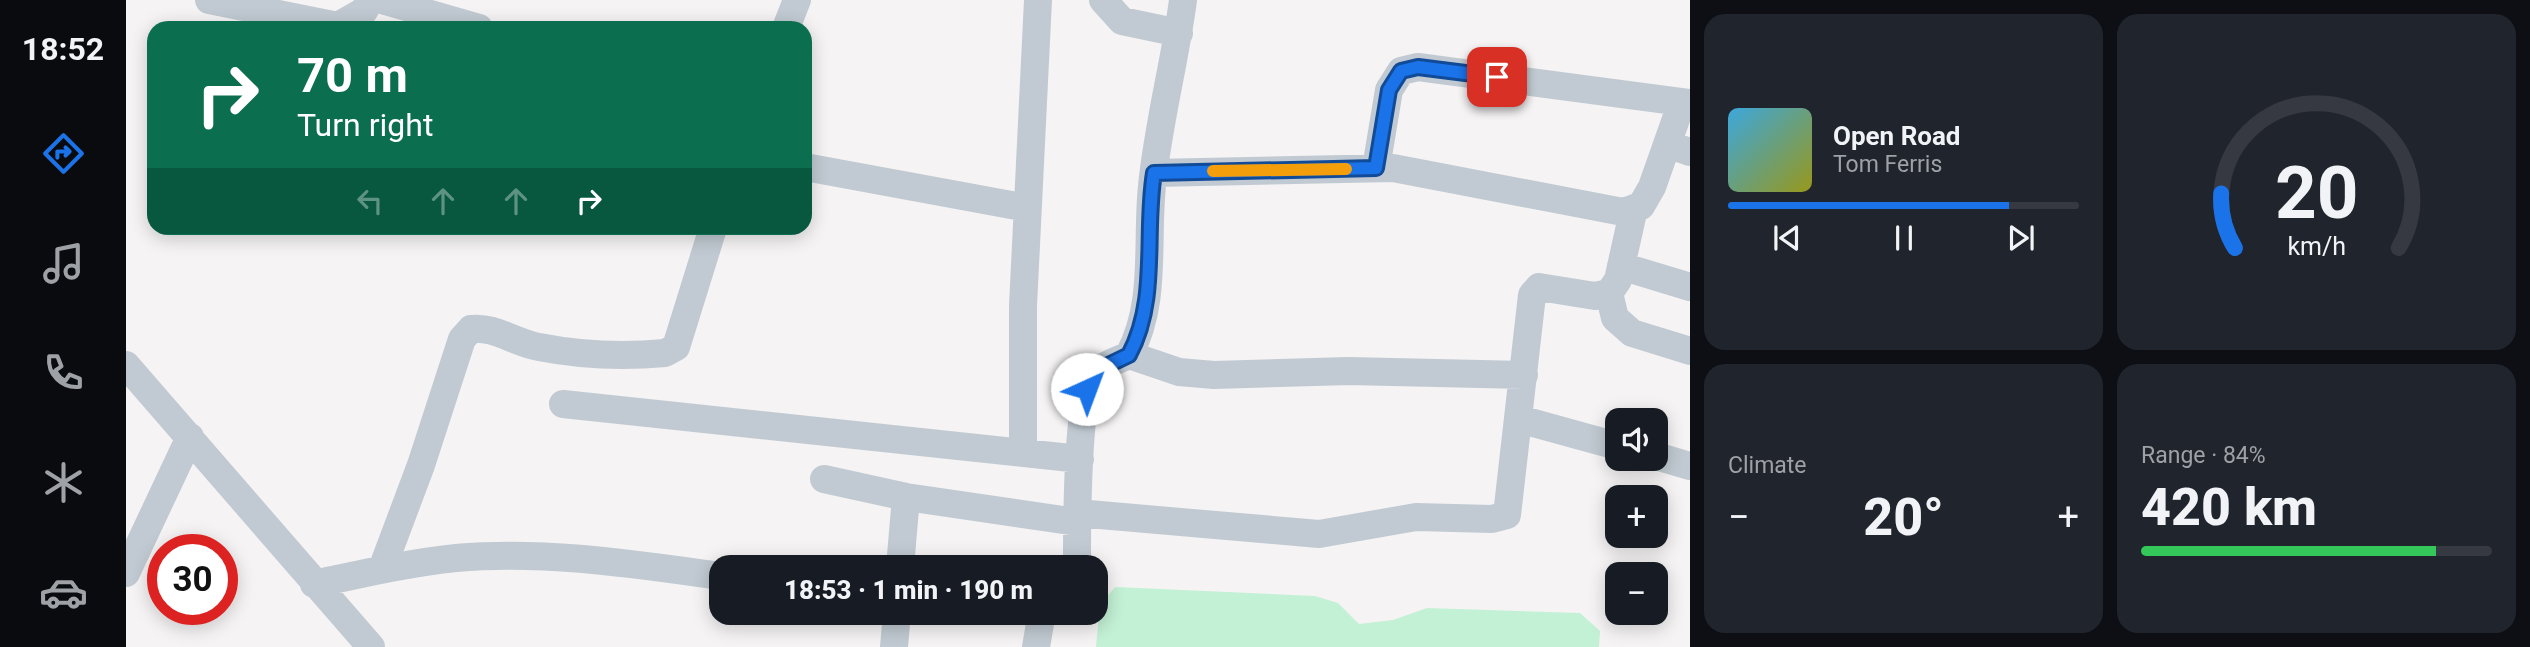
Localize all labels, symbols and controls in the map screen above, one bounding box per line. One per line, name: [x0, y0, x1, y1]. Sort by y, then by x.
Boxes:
text: 18:52: [22, 30, 104, 68]
text: 70 m: [297, 47, 408, 104]
pin: [1467, 47, 1527, 107]
icon: right: [182, 49, 273, 140]
icon: arrive: [1478, 58, 1516, 96]
text: Turn right: [297, 106, 433, 144]
text: Open Road: [1833, 121, 1961, 151]
icon: directions: [39, 129, 88, 178]
text: Tom Ferris: [1833, 151, 1942, 178]
text: 20: [2275, 151, 2358, 237]
icon: left: [351, 182, 389, 220]
icon: ahead: [424, 182, 462, 220]
icon: ahead: [497, 182, 535, 220]
icon: right: [570, 182, 608, 220]
icon: previous: [1768, 219, 1806, 257]
icon: pause: [1885, 219, 1923, 257]
icon: next: [2002, 219, 2040, 257]
text: km/h: [2287, 232, 2346, 261]
icon: music: [39, 239, 88, 288]
icon: phone: [39, 348, 88, 397]
position arrow: [1050, 352, 1124, 426]
map controls: [1605, 408, 1668, 625]
button: sound: [1605, 408, 1668, 471]
text: Range · 84%: [2141, 442, 2266, 469]
text: Climate: [1728, 452, 1807, 479]
icon: climate: [39, 458, 88, 507]
text: 420 km: [2141, 477, 2317, 538]
button: +: [1605, 485, 1668, 548]
text: 20°: [1863, 487, 1944, 548]
text: −: [1728, 495, 1750, 539]
text: +: [2057, 495, 2079, 539]
speed limit sign: 30: [147, 534, 238, 625]
button: −: [1605, 562, 1668, 625]
icon: car: [39, 568, 88, 617]
text: 18:53 · 1 min · 190 m: [784, 575, 1033, 605]

